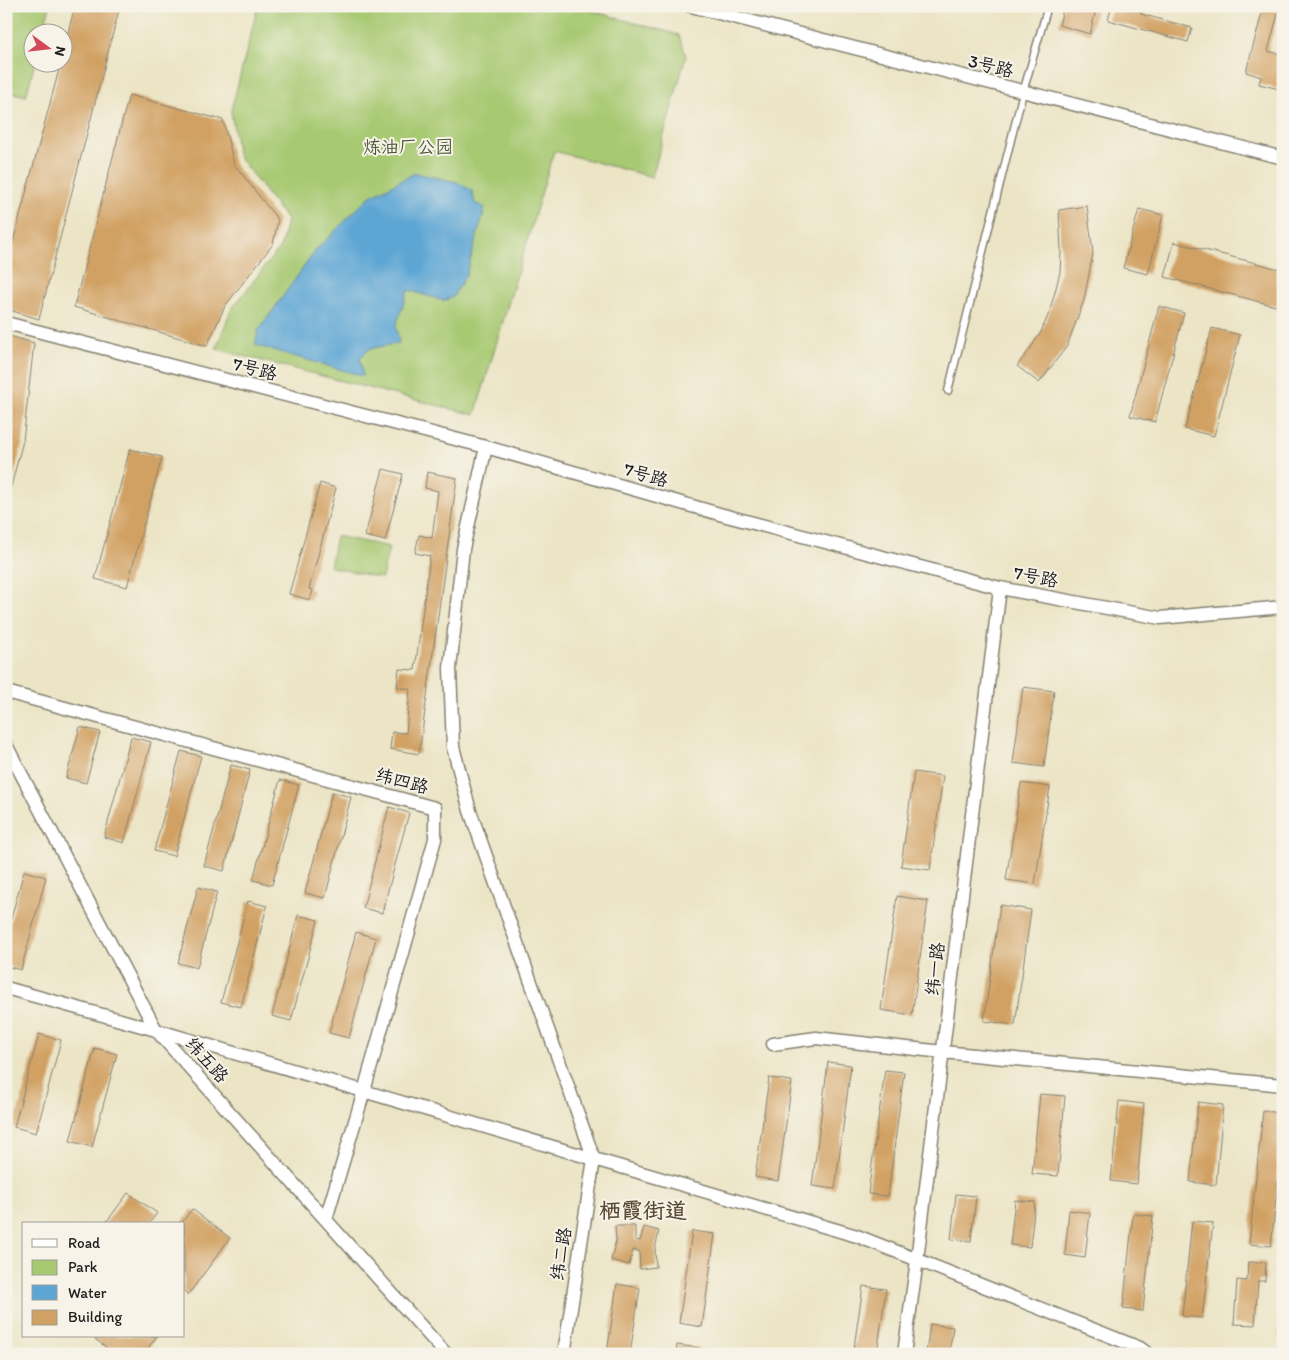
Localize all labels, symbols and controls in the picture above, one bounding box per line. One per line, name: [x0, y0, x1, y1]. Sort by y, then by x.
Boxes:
north arrow: [22, 22, 72, 72]
text: N: [51, 44, 70, 58]
street label: 3号路: [966, 50, 1016, 82]
park label: 炼油厂公园: [363, 136, 453, 158]
street label: 7号路: [231, 353, 279, 385]
street label: 7号路: [621, 458, 671, 492]
street label: 7号路: [1012, 562, 1060, 592]
street label: 纬四路: [373, 763, 431, 799]
street label: 纬一路: [921, 941, 949, 997]
street label: 纬五路: [181, 1033, 233, 1087]
district label: 栖霞街道: [599, 1197, 687, 1224]
legend: [22, 1222, 185, 1338]
street label: 纬二路: [546, 1226, 576, 1282]
text: Road: [68, 1234, 101, 1252]
text: Park: [68, 1258, 98, 1276]
text: Water: [68, 1284, 107, 1302]
text: Building: [68, 1308, 122, 1326]

